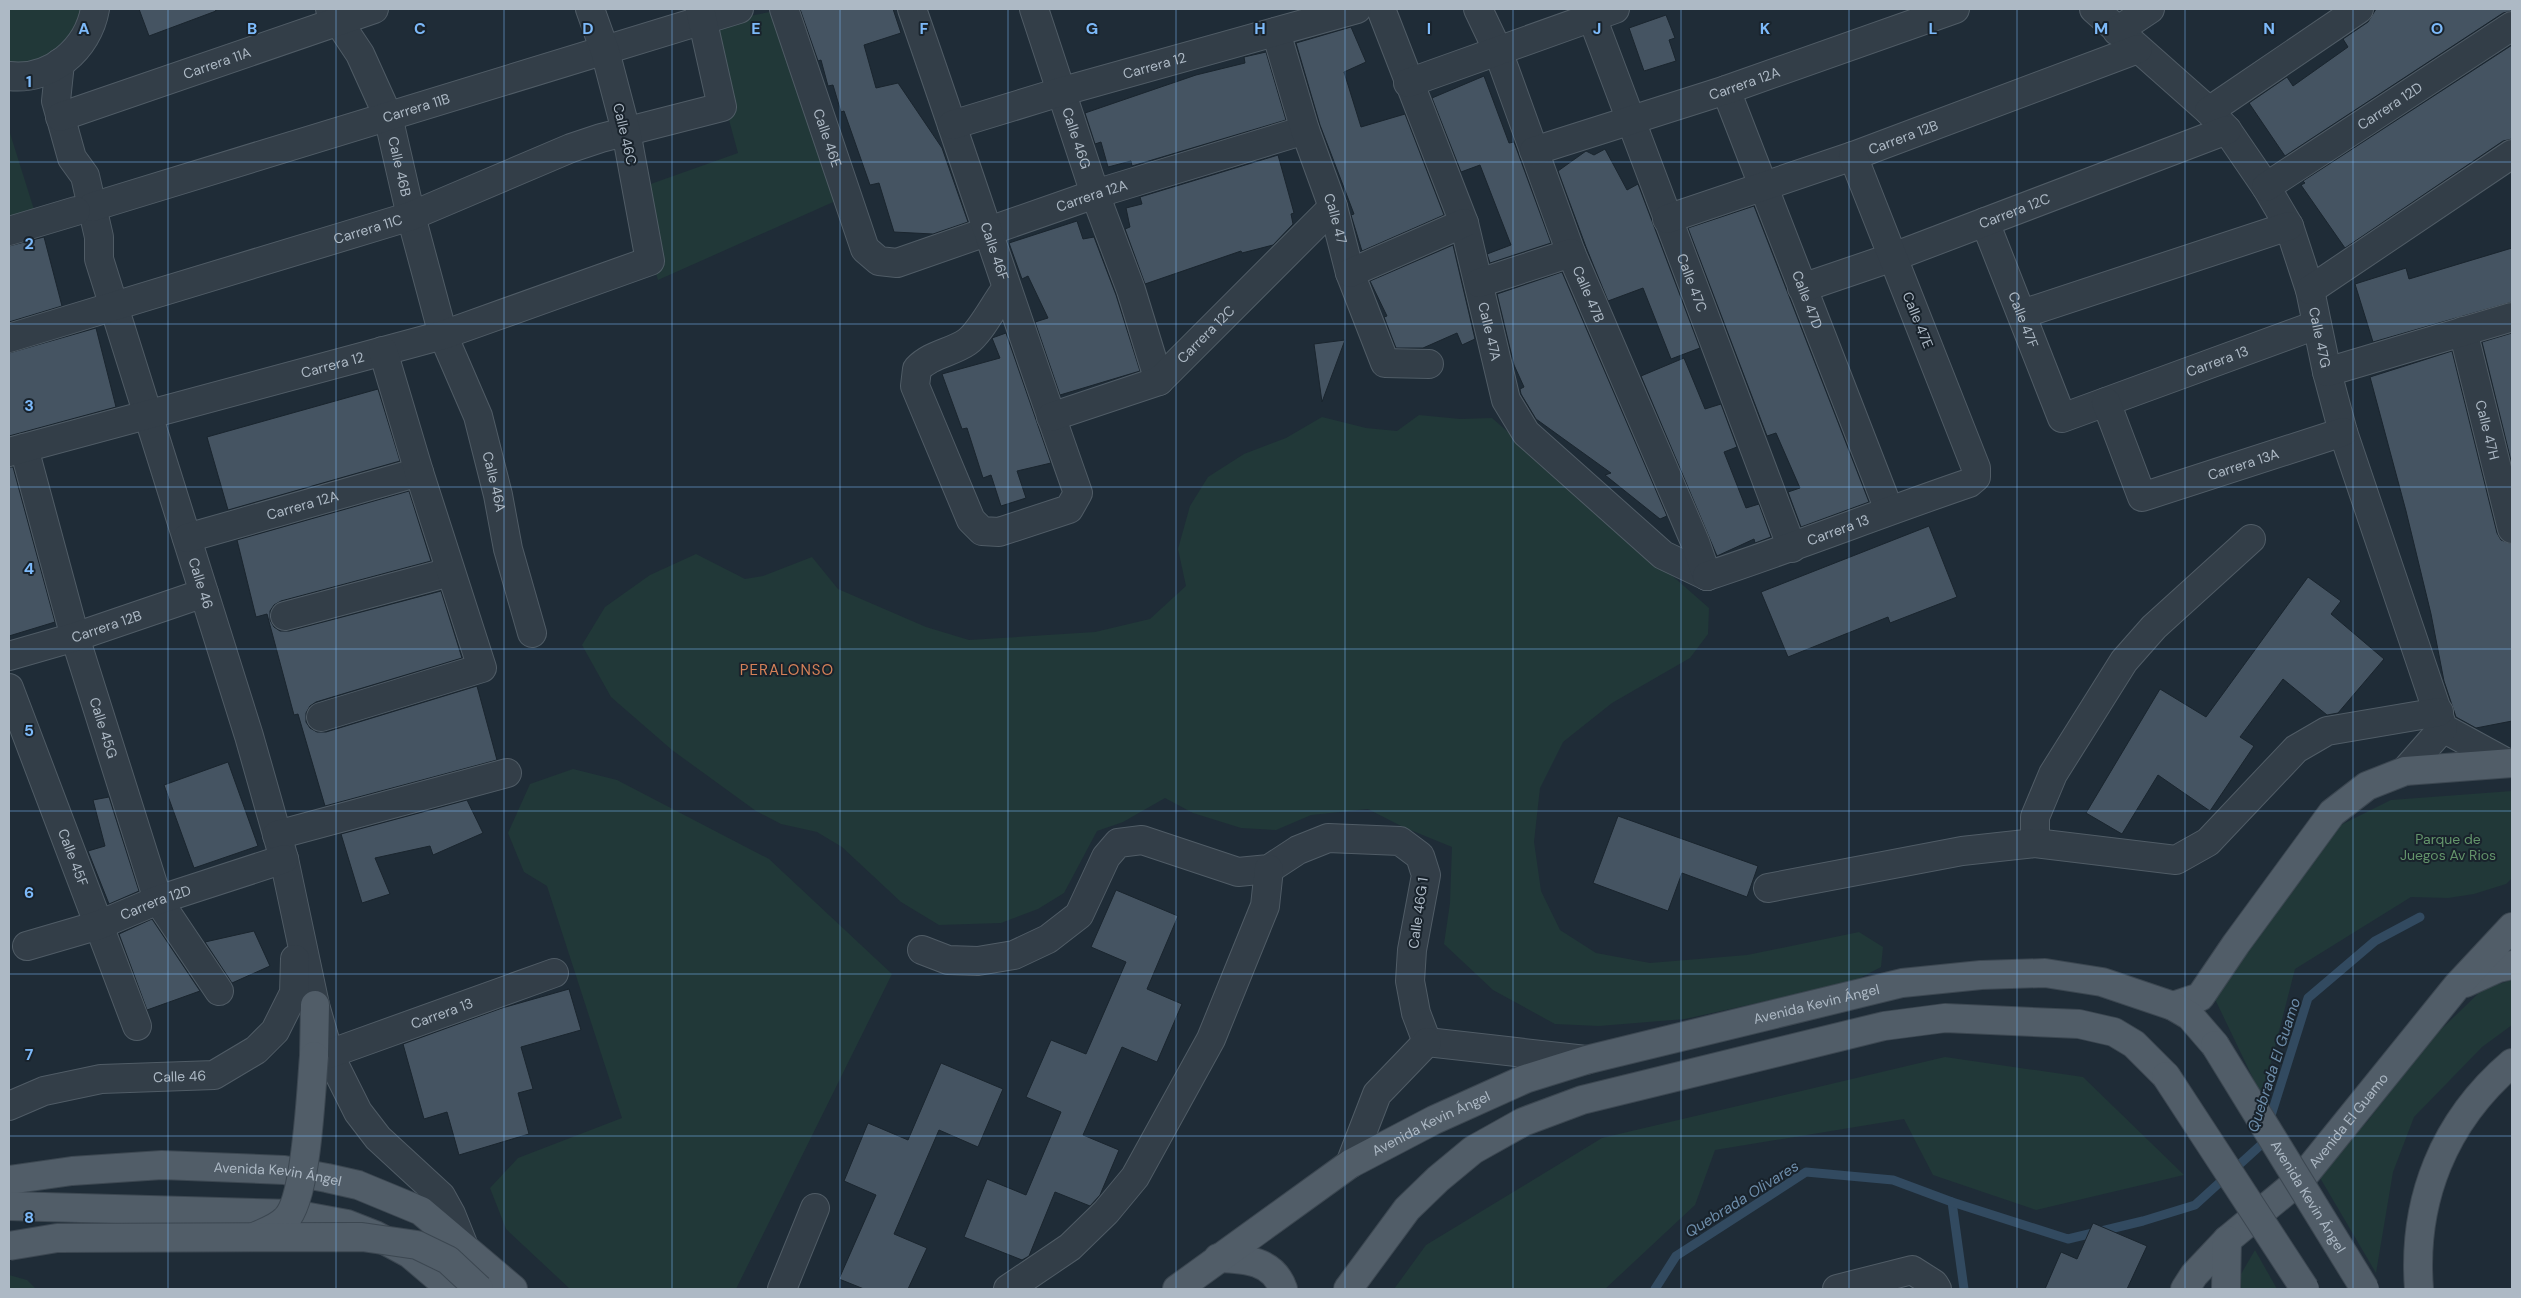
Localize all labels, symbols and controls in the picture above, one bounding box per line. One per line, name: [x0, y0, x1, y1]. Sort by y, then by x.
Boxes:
text: A: [78, 18, 90, 39]
text: B: [247, 18, 257, 39]
text: C: [414, 18, 426, 39]
text: D: [582, 18, 594, 39]
text: E: [751, 18, 761, 39]
text: F: [920, 18, 929, 39]
text: G: [1086, 18, 1098, 39]
text: H: [1254, 18, 1266, 39]
text: I: [1427, 18, 1431, 39]
text: J: [1593, 18, 1601, 39]
text: K: [1760, 18, 1771, 39]
text: L: [1929, 18, 1938, 39]
text: M: [2094, 18, 2108, 39]
text: N: [2263, 18, 2275, 39]
text: O: [2431, 18, 2443, 39]
street label: Carrera 11A: [181, 43, 253, 83]
street label: Carrera 12: [1121, 48, 1188, 83]
street label: Carrera 12A: [1707, 63, 1782, 104]
text: 1: [26, 71, 32, 92]
street label: Carrera 12D: [2354, 78, 2426, 134]
street label: Carrera 11B: [380, 89, 452, 127]
street label: Calle 46C: [609, 101, 641, 167]
street label: Calle 46G: [1058, 105, 1095, 171]
street label: Calle 46E: [809, 106, 846, 170]
street label: Carrera 12B: [1866, 116, 1941, 158]
street label: Calle 46B: [384, 135, 415, 198]
street label: Carrera 12A: [1054, 176, 1130, 216]
street label: Carrera 12C: [1976, 189, 2052, 233]
street label: Calle 47: [1320, 191, 1351, 246]
street label: Carrera 11C: [331, 210, 404, 248]
street label: Calle 46F: [976, 220, 1013, 283]
text: 2: [24, 233, 34, 254]
street label: Calle 47C: [1673, 251, 1711, 315]
street label: Calle 47B: [1569, 263, 1609, 325]
street label: Calle 47D: [1788, 268, 1827, 332]
street label: Calle 47E: [1899, 289, 1938, 351]
street label: Calle 47F: [2004, 289, 2043, 351]
street label: Calle 47A: [1474, 300, 1505, 363]
street label: Carrera 12C: [1173, 301, 1239, 367]
street label: Calle 47G: [2305, 305, 2335, 370]
street label: Carrera 13: [2184, 342, 2251, 381]
street label: Carrera 12: [299, 348, 366, 382]
text: 3: [24, 395, 34, 416]
street label: Calle 47H: [2471, 398, 2504, 462]
street label: Carrera 13A: [2205, 444, 2281, 484]
street label: Calle 46A: [478, 450, 510, 513]
street label: Carrera 12A: [264, 486, 340, 524]
street label: Carrera 13: [1805, 510, 1872, 549]
street label: Calle 46: [184, 555, 217, 611]
text: 4: [24, 558, 34, 579]
street label: Carrera 12B: [69, 606, 144, 647]
district label: PERALONSO: [740, 660, 834, 680]
street label: Calle 45G: [86, 695, 122, 761]
text: 5: [24, 720, 34, 741]
street label: Calle 45F: [54, 826, 92, 889]
park label: Parque de Juegos Av Rios: [2400, 830, 2496, 864]
street label: Calle 46G 1: [1404, 876, 1432, 950]
street label: Carrera 12D: [117, 881, 193, 924]
text: 6: [24, 882, 34, 903]
street label: Avenida Kevin Ángel: [1751, 980, 1881, 1028]
street label: Carrera 13: [408, 994, 476, 1033]
water label: Quebrada El Guamo: [2243, 995, 2305, 1135]
text: 7: [25, 1044, 34, 1065]
street label: Calle 46: [153, 1066, 206, 1086]
street label: Avenida El Guamo: [2305, 1069, 2392, 1172]
street label: Avenida Kevin Ángel: [1369, 1087, 1493, 1160]
street label: Avenida Kevin Ángel: [2267, 1137, 2350, 1256]
water label: Quebrada Olivares: [1681, 1156, 1803, 1242]
street label: Avenida Kevin Ángel: [213, 1158, 343, 1190]
text: 8: [24, 1207, 34, 1228]

